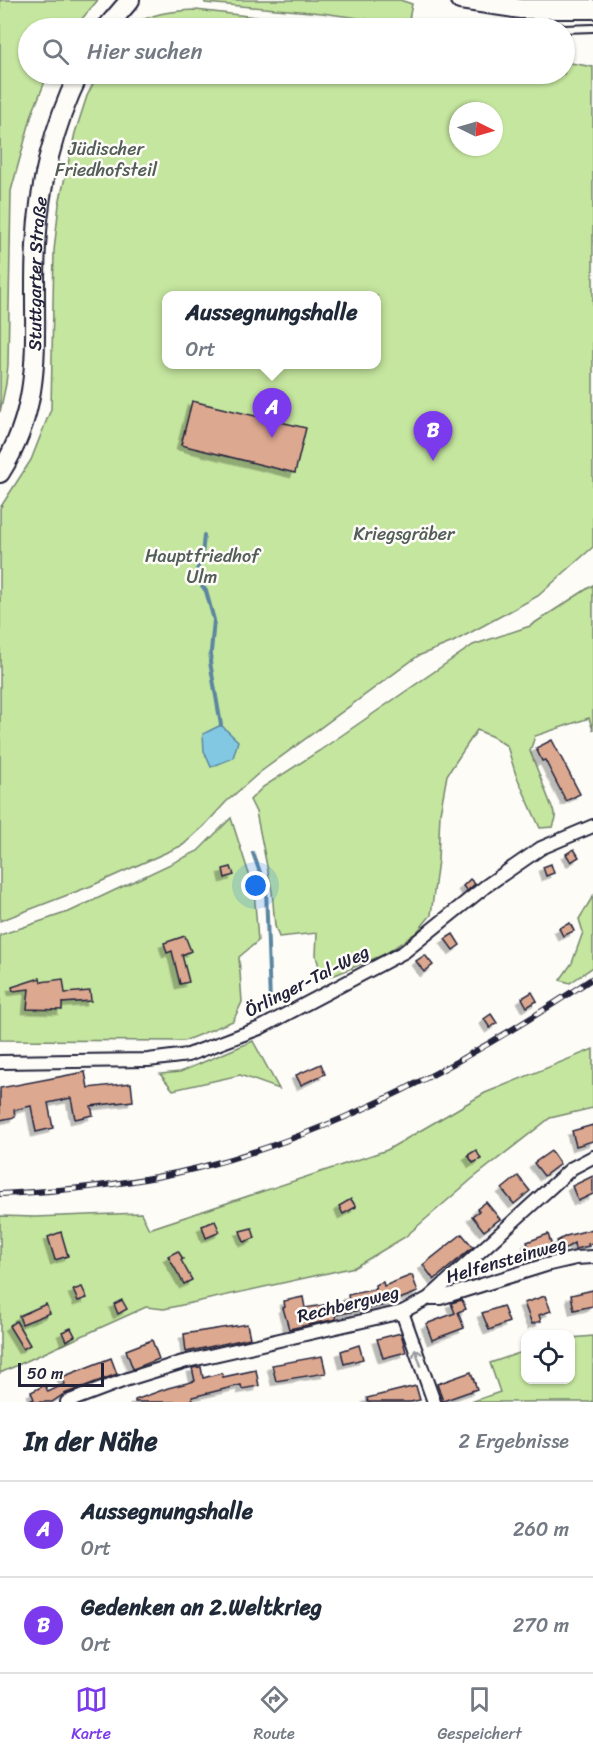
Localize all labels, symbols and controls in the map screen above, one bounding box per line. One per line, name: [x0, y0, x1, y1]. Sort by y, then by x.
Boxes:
search box: [18, 18, 575, 84]
text: Hier suchen: [87, 32, 202, 71]
icon: search: [39, 35, 72, 68]
north arrow: [449, 102, 503, 156]
park label: Jüdischer Friedhofsteil: [55, 133, 158, 186]
street label: Stuttgarter Straße: [19, 194, 57, 351]
popup: [162, 291, 381, 369]
text: Aussegnungshalle: [185, 293, 358, 332]
text: Ort: [185, 332, 215, 367]
pin: A: [252, 388, 292, 438]
pin: B: [414, 412, 452, 461]
park label: Kriegsgräber: [354, 518, 456, 550]
park label: Hauptfriedhof Ulm: [145, 540, 262, 593]
your location: [241, 871, 270, 900]
street label: Örlinger-Tal-Weg: [239, 936, 375, 1026]
street label: Helfensteinweg: [442, 1227, 570, 1293]
street label: Rechbergweg: [294, 1276, 402, 1332]
map controls: [521, 1330, 575, 1384]
button: locate: [521, 1330, 575, 1384]
one-way arrow: [412, 1348, 423, 1367]
text: 50 m: [27, 1359, 63, 1388]
scale bar: [18, 1360, 104, 1388]
text: In der Nähe: [24, 1418, 158, 1464]
text: 2 Ergebnisse: [459, 1424, 569, 1459]
text: Aussegnungshalle: [81, 1492, 253, 1531]
text: A: [37, 1512, 50, 1547]
text: 260 m: [513, 1512, 569, 1547]
text: Ort: [81, 1531, 111, 1566]
text: Gedenken an 2.Weltkrieg: [81, 1588, 322, 1627]
text: B: [37, 1608, 50, 1643]
text: 270 m: [513, 1608, 569, 1643]
text: Ort: [81, 1627, 111, 1662]
tab: Karte: [71, 1683, 111, 1748]
tab: Route: [254, 1683, 295, 1748]
tab: Gespeichert: [437, 1683, 522, 1748]

